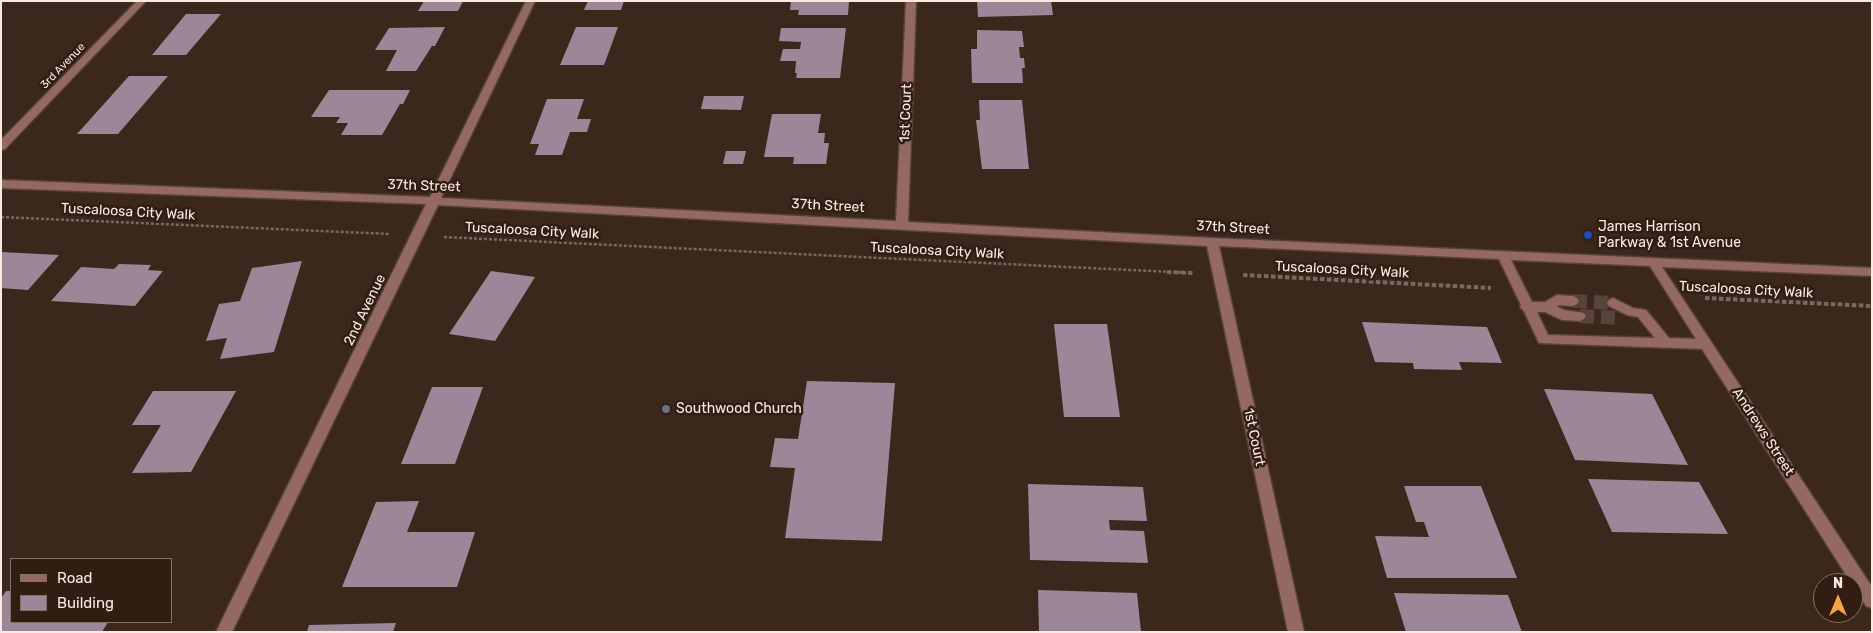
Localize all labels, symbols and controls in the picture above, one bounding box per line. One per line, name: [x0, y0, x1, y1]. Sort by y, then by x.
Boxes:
street label: 3rd Avenue: [38, 40, 88, 92]
street label: 1st Court: [897, 83, 915, 143]
street label: 37th Street: [387, 176, 461, 196]
street label: 37th Street: [791, 196, 865, 216]
street label: Tuscaloosa City Walk: [60, 200, 196, 224]
street label: 37th Street: [1196, 218, 1270, 238]
street label: Tuscaloosa City Walk: [464, 219, 600, 243]
place label: James Harrison Parkway & 1st Avenue: [1598, 219, 1741, 252]
marker: James Harrison Parkway & 1st Avenue: [1582, 229, 1594, 241]
street label: Tuscaloosa City Walk: [869, 239, 1005, 263]
street label: Tuscaloosa City Walk: [1274, 258, 1410, 282]
street label: 2nd Avenue: [340, 271, 390, 349]
street label: Tuscaloosa City Walk: [1678, 278, 1814, 302]
street label: Andrews Street: [1728, 385, 1798, 479]
place label: Southwood Church: [676, 401, 802, 417]
marker: Southwood Church: [660, 403, 672, 415]
street label: 1st Court: [1240, 407, 1268, 467]
legend: [10, 558, 172, 623]
text: Road: [57, 569, 93, 587]
north arrow: [1813, 573, 1863, 623]
text: N: [1833, 575, 1843, 592]
text: Building: [57, 594, 114, 612]

